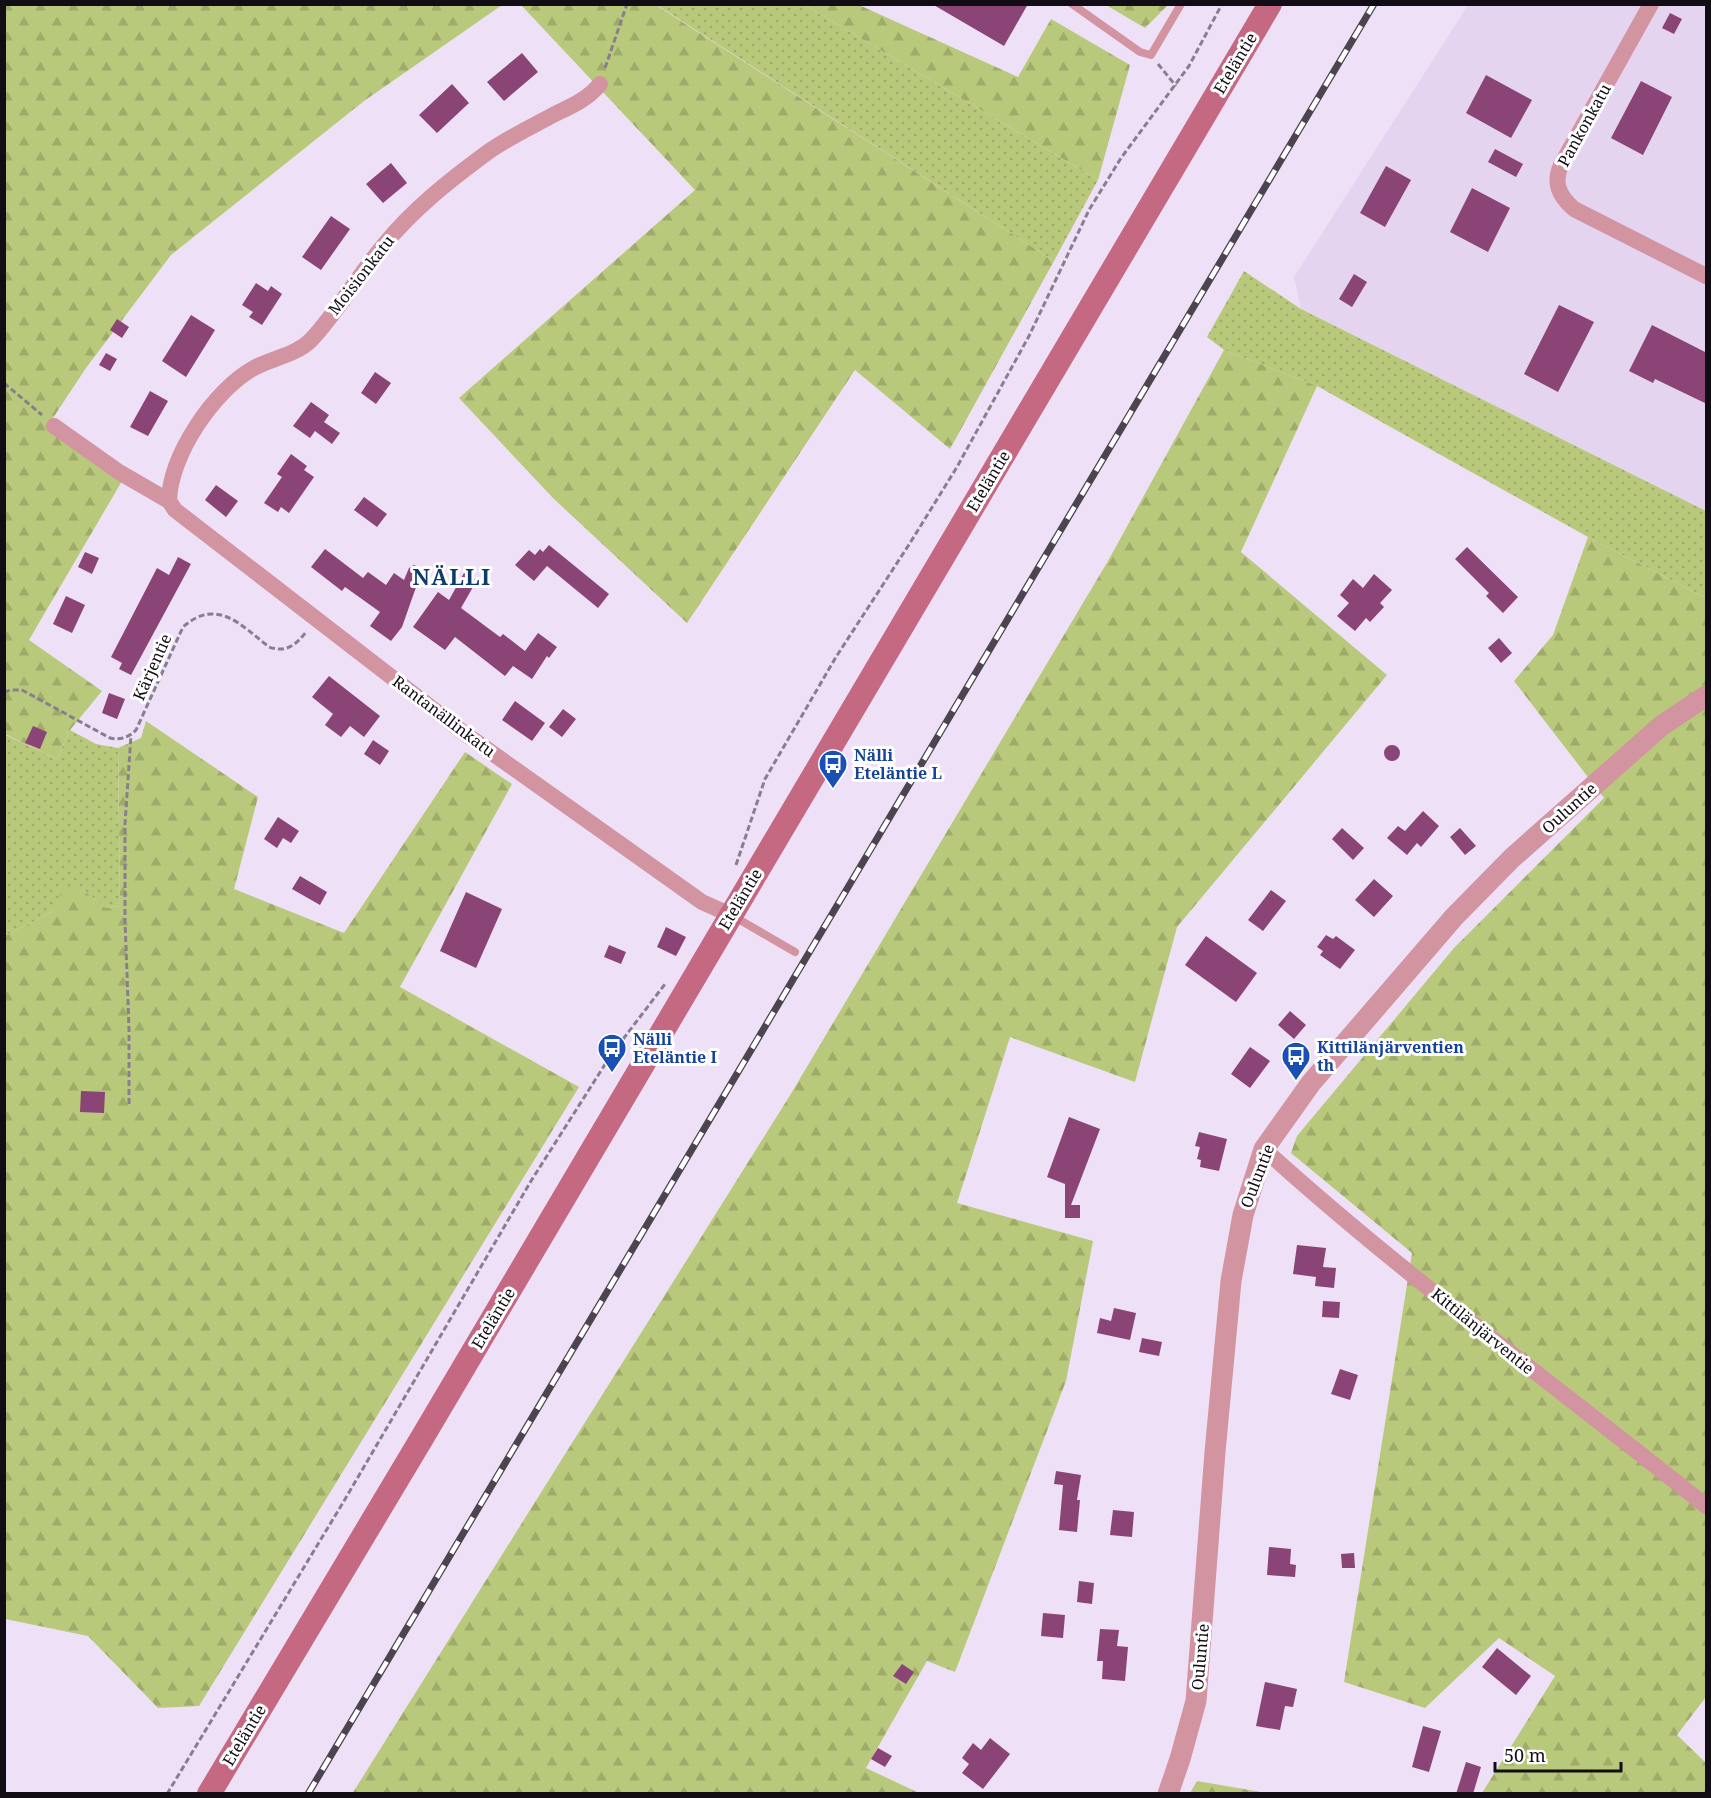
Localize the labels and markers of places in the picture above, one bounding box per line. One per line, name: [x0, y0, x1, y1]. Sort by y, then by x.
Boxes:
place label: Nälli Eteläntie L: [854, 744, 942, 784]
bus stop icon: Nälli Eteläntie L: [817, 748, 849, 790]
place label: Nälli Eteläntie I: [633, 1028, 717, 1068]
bus stop icon: Nälli Eteläntie I: [596, 1032, 628, 1074]
place label: Kittilänjärventien th: [1317, 1036, 1464, 1076]
bus stop icon: Kittilänjärventien th: [1280, 1040, 1312, 1082]

